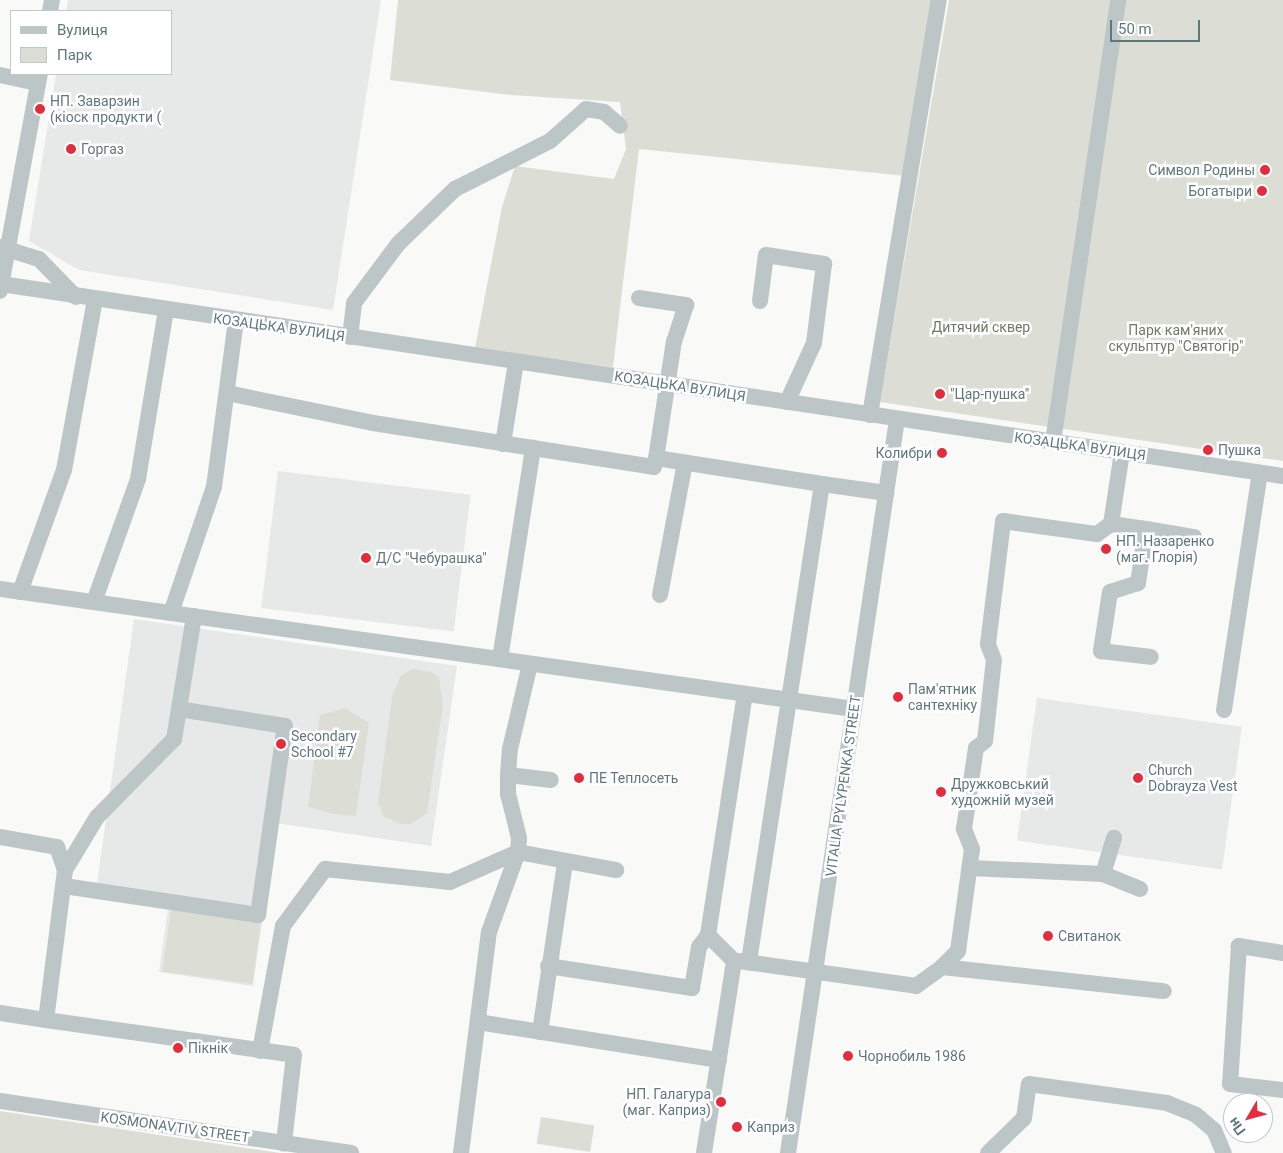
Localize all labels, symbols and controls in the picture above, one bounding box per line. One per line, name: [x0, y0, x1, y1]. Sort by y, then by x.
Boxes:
legend: [10, 10, 172, 75]
scale bar: [1113, 10, 1203, 42]
text: 50 m: [1118, 20, 1152, 38]
text: Вулиця: [57, 21, 108, 39]
text: Парк: [57, 46, 92, 64]
place label: НП. Заварзин (кіоск продукти (: [50, 93, 161, 125]
marker: НП. Заварзин (кіоск продукти (: [34, 103, 46, 115]
place label: Горгаз: [81, 141, 124, 157]
marker: Горгаз: [65, 143, 77, 155]
place label: Символ Родины: [1148, 162, 1255, 178]
marker: Символ Родины: [1259, 164, 1271, 176]
place label: Богатыри: [1188, 183, 1252, 199]
marker: Богатыри: [1256, 185, 1268, 197]
street label: КОЗАЦЬКА ВУЛИЦЯ: [212, 309, 346, 345]
park label: Дитячий сквер: [932, 319, 1030, 335]
park label: Парк кам'яних скульптур "Святогір": [1109, 322, 1243, 354]
street label: КОЗАЦЬКА ВУЛИЦЯ: [613, 367, 747, 405]
place label: "Цар-пушка": [950, 386, 1029, 402]
marker: "Цар-пушка": [934, 388, 946, 400]
street label: КОЗАЦЬКА ВУЛИЦЯ: [1013, 428, 1147, 464]
place label: Пушка: [1218, 442, 1261, 458]
marker: Пушка: [1202, 444, 1214, 456]
place label: Колибри: [876, 445, 932, 461]
marker: Колибри: [936, 447, 948, 459]
place label: НП. Назаренко (маг. Глорія): [1116, 533, 1214, 566]
marker: НП. Назаренко (маг. Глорія): [1100, 543, 1112, 555]
place label: Д/С "Чебурашка": [376, 550, 487, 566]
marker: Д/С "Чебурашка": [360, 552, 372, 564]
place label: Пам'ятник сантехніку: [908, 681, 977, 714]
marker: Пам'ятник сантехніку: [892, 691, 904, 703]
street label: VITALIA PYLYPENKA STREET: [822, 694, 864, 878]
place label: Secondary School #7: [291, 728, 357, 760]
marker: Secondary School #7: [275, 738, 287, 750]
place label: Church Dobrayza Vest: [1148, 762, 1238, 794]
place label: ПЕ Теплосеть: [589, 770, 679, 786]
marker: ПЕ Теплосеть: [573, 772, 585, 784]
marker: Church Dobrayza Vest: [1132, 772, 1144, 784]
place label: Дружковський художній музей: [951, 776, 1054, 809]
marker: Дружковський художній музей: [935, 786, 947, 798]
place label: Свитанок: [1058, 928, 1121, 944]
marker: Свитанок: [1042, 930, 1054, 942]
place label: Пікнік: [188, 1040, 228, 1056]
marker: Пікнік: [172, 1042, 184, 1054]
place label: Чорнобиль 1986: [858, 1048, 966, 1064]
marker: Чорнобиль 1986: [842, 1050, 854, 1062]
place label: НП. Галагура (маг. Каприз): [623, 1086, 711, 1118]
north arrow: [1223, 1093, 1273, 1143]
marker: НП. Галагура (маг. Каприз): [715, 1096, 727, 1108]
street label: KOSMONAVTIV STREET: [99, 1108, 251, 1146]
text: Пн: [1225, 1114, 1249, 1138]
place label: Каприз: [747, 1119, 795, 1135]
marker: Каприз: [731, 1121, 743, 1133]

